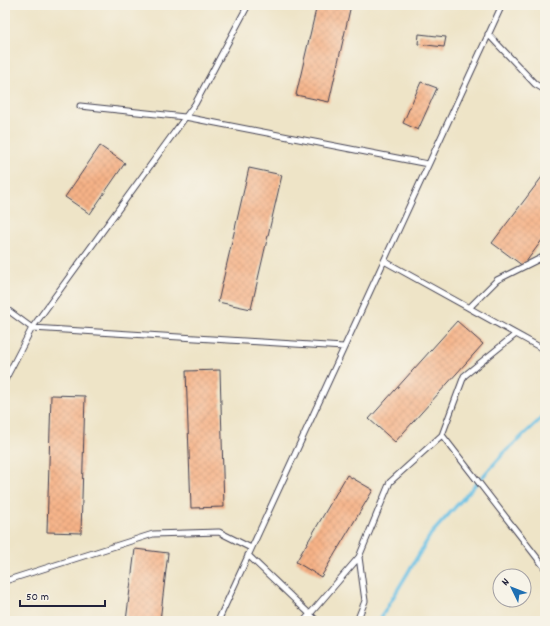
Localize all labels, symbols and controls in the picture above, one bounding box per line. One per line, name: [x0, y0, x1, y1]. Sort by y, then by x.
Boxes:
north arrow: [492, 568, 532, 608]
text: N: [498, 575, 514, 590]
scale bar: [20, 582, 105, 608]
text: 50 m: [26, 589, 49, 606]

